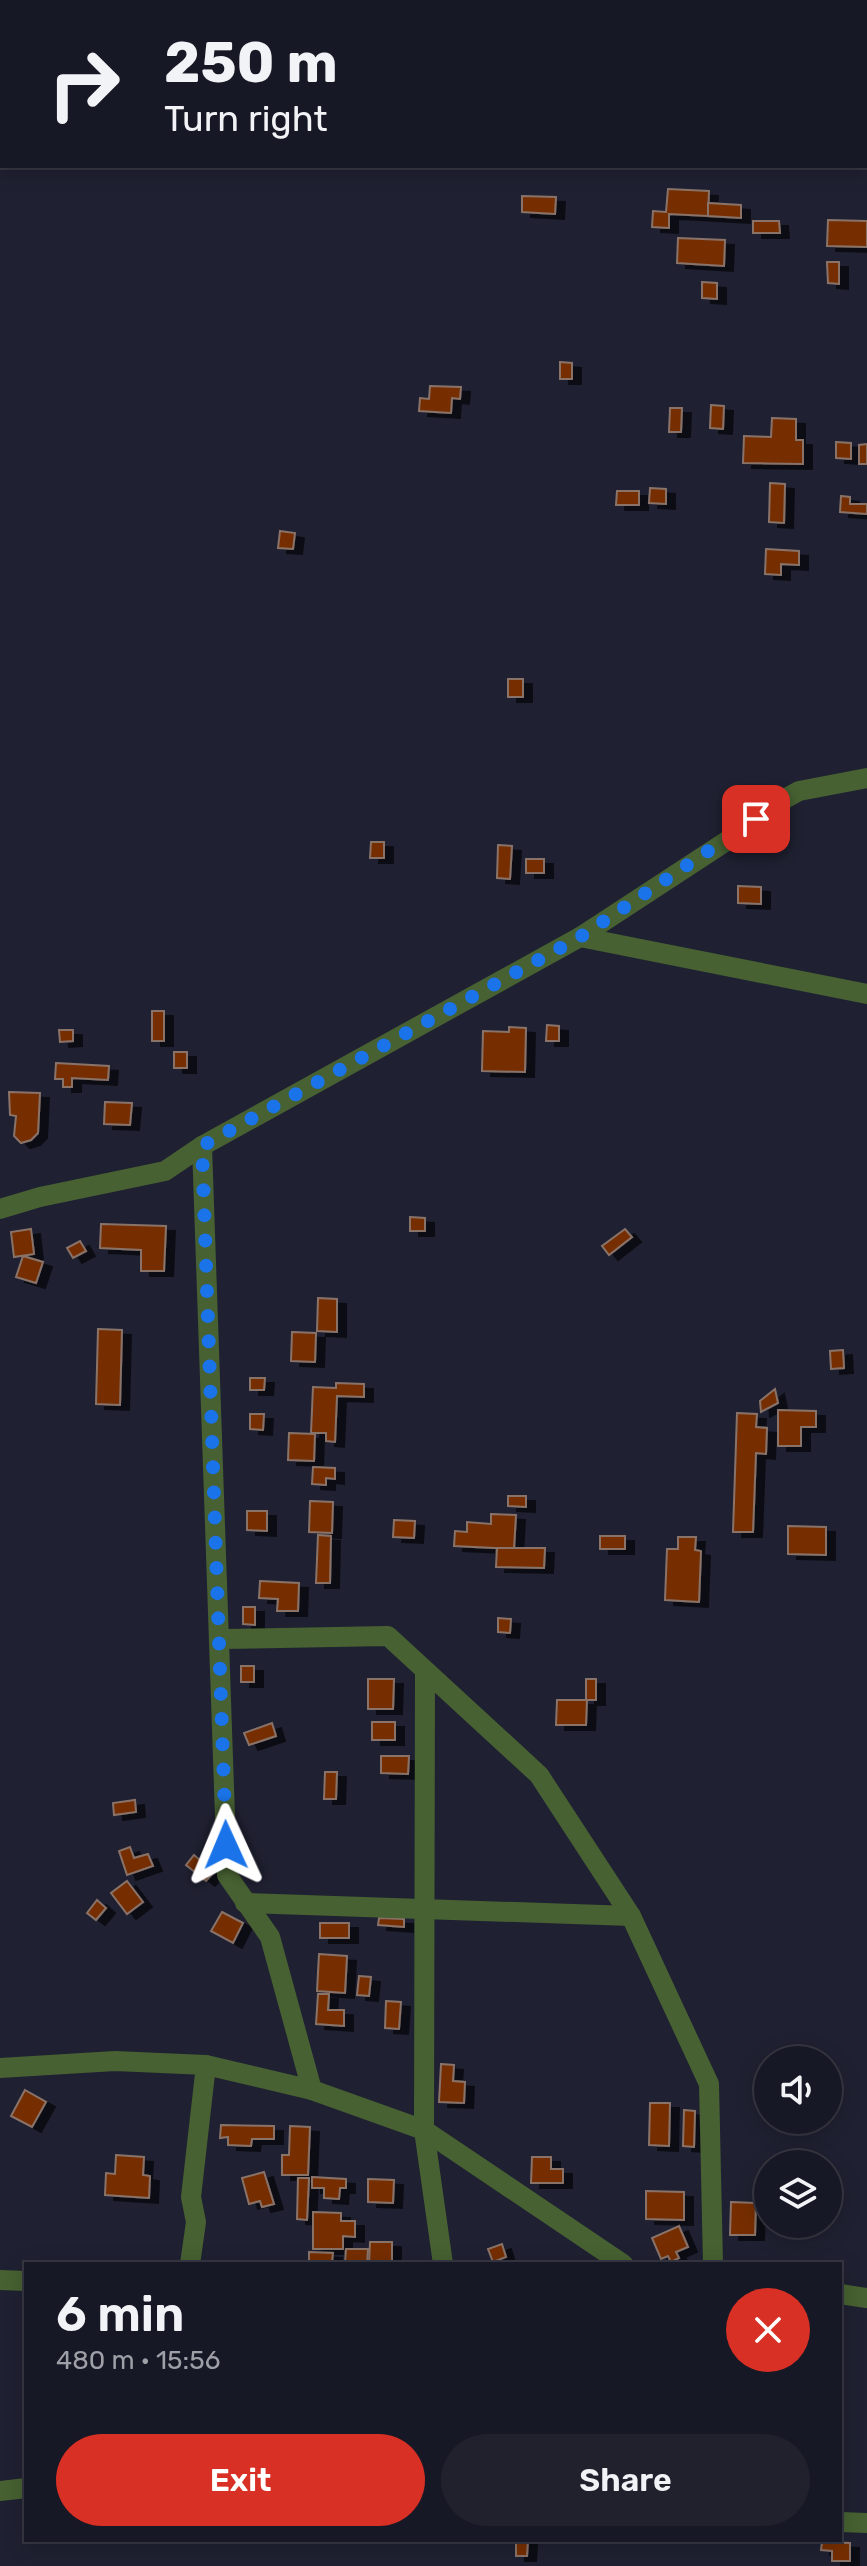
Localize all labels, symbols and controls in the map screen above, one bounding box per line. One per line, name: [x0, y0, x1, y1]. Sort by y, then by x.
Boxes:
text: 250 m: [164, 30, 338, 96]
icon: right: [32, 32, 136, 136]
text: Turn right: [164, 97, 328, 140]
pin: [722, 785, 790, 853]
icon: arrive: [734, 797, 778, 841]
position arrow: [184, 1803, 268, 1887]
map controls: [754, 2046, 842, 2238]
button: sound: [754, 2046, 842, 2134]
button: layers: [754, 2150, 842, 2238]
text: 6 min: [56, 2286, 184, 2343]
button: close: [726, 2288, 810, 2372]
text: 480 m · 15:56: [56, 2345, 220, 2376]
button: Exit: [56, 2434, 425, 2526]
button: Share: [441, 2434, 810, 2526]

